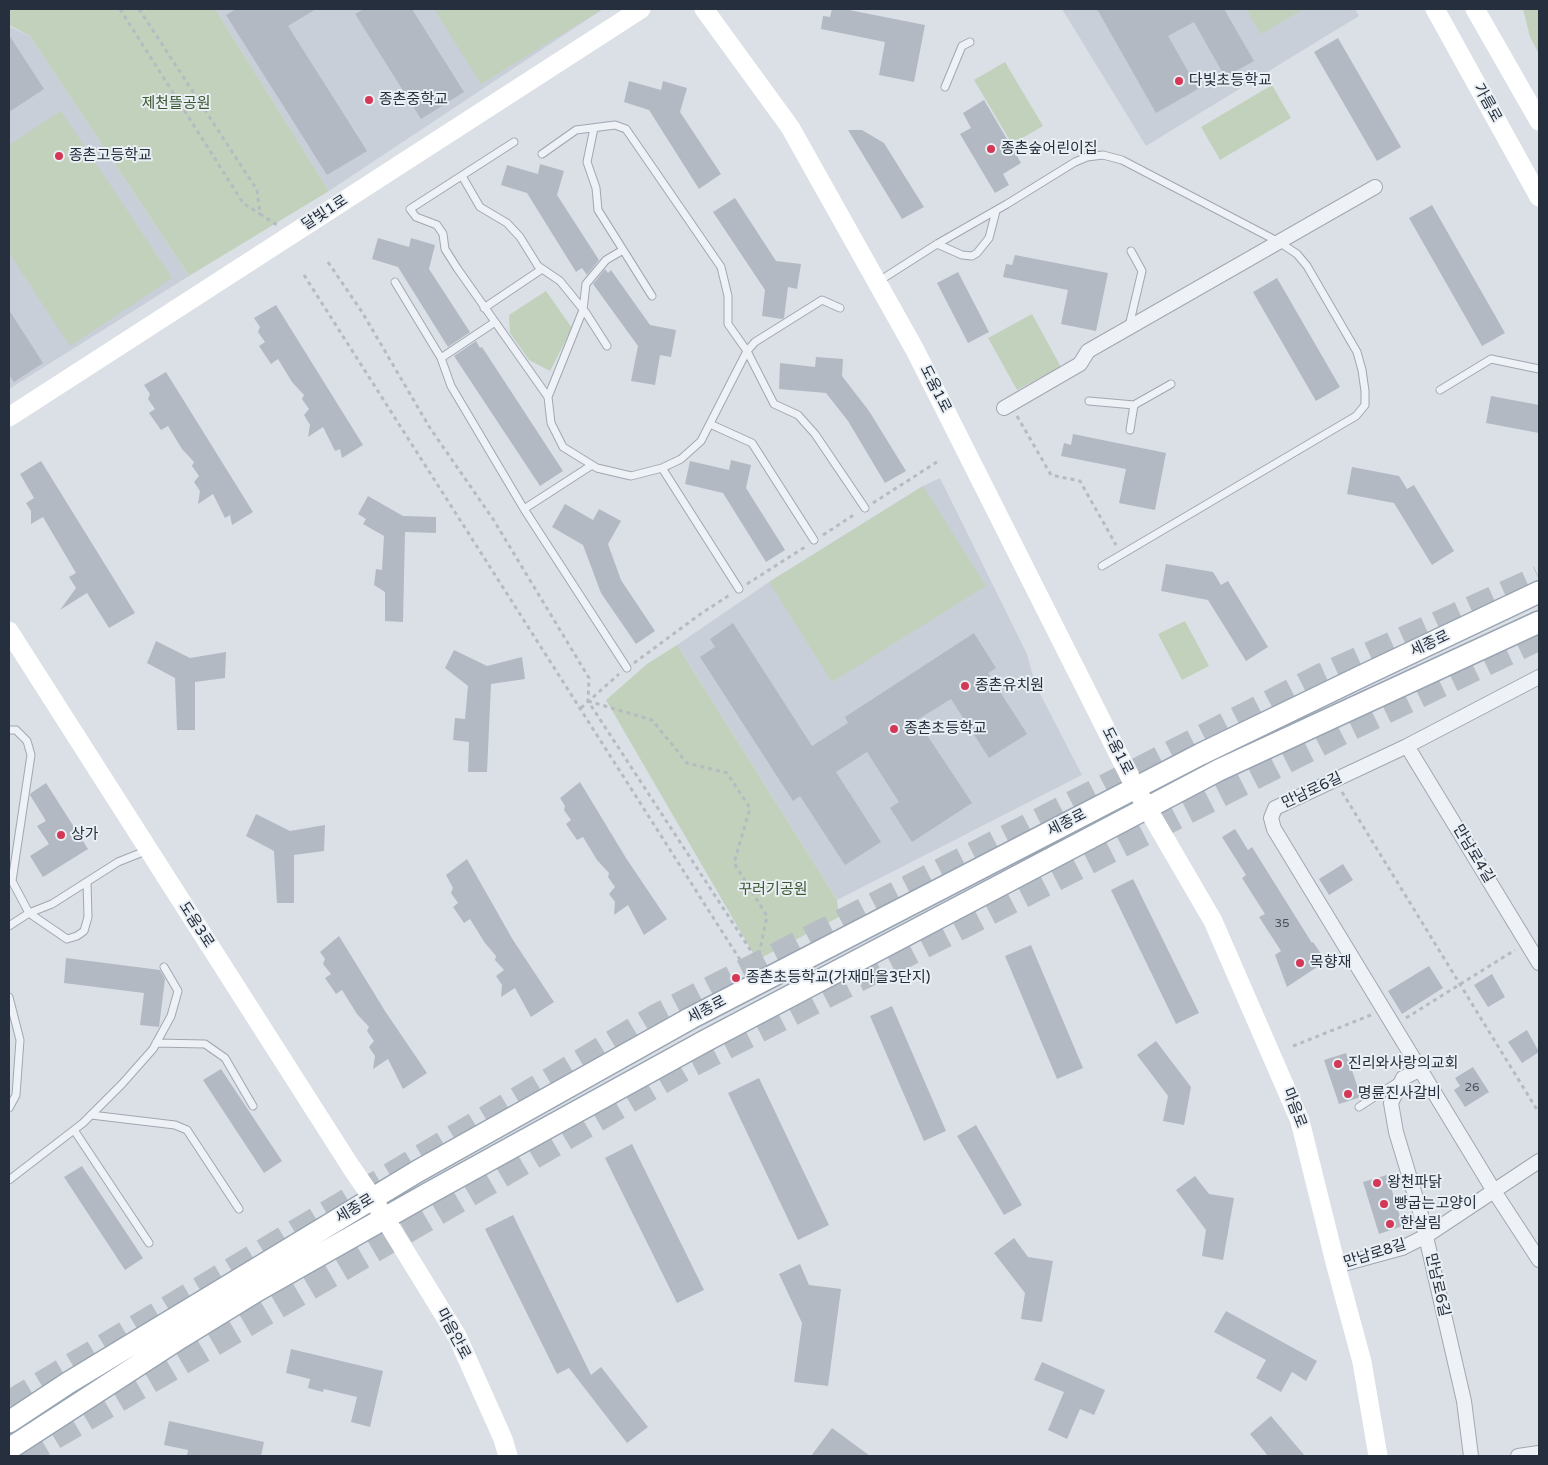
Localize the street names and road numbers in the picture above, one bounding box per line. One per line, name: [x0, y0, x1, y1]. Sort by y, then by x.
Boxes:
street label: 가름로: [1469, 81, 1505, 125]
street label: 달빛1로: [299, 192, 351, 234]
street label: 도움1로: [915, 362, 955, 416]
street label: 세종로: [1407, 627, 1453, 661]
street label: 도움1로: [1097, 724, 1137, 778]
street label: 만남로6길: [1279, 769, 1345, 813]
street label: 세종로: [1044, 806, 1090, 840]
street label: 만남로4길: [1449, 822, 1497, 886]
street label: 도움3로: [175, 899, 217, 951]
street label: 세종로: [684, 992, 730, 1028]
street label: 마음로: [1278, 1085, 1310, 1131]
street label: 세종로: [333, 1191, 377, 1227]
street label: 만남로8길: [1341, 1236, 1409, 1272]
street label: 만남로6길: [1421, 1251, 1453, 1319]
street label: 마음안로: [432, 1305, 474, 1363]

